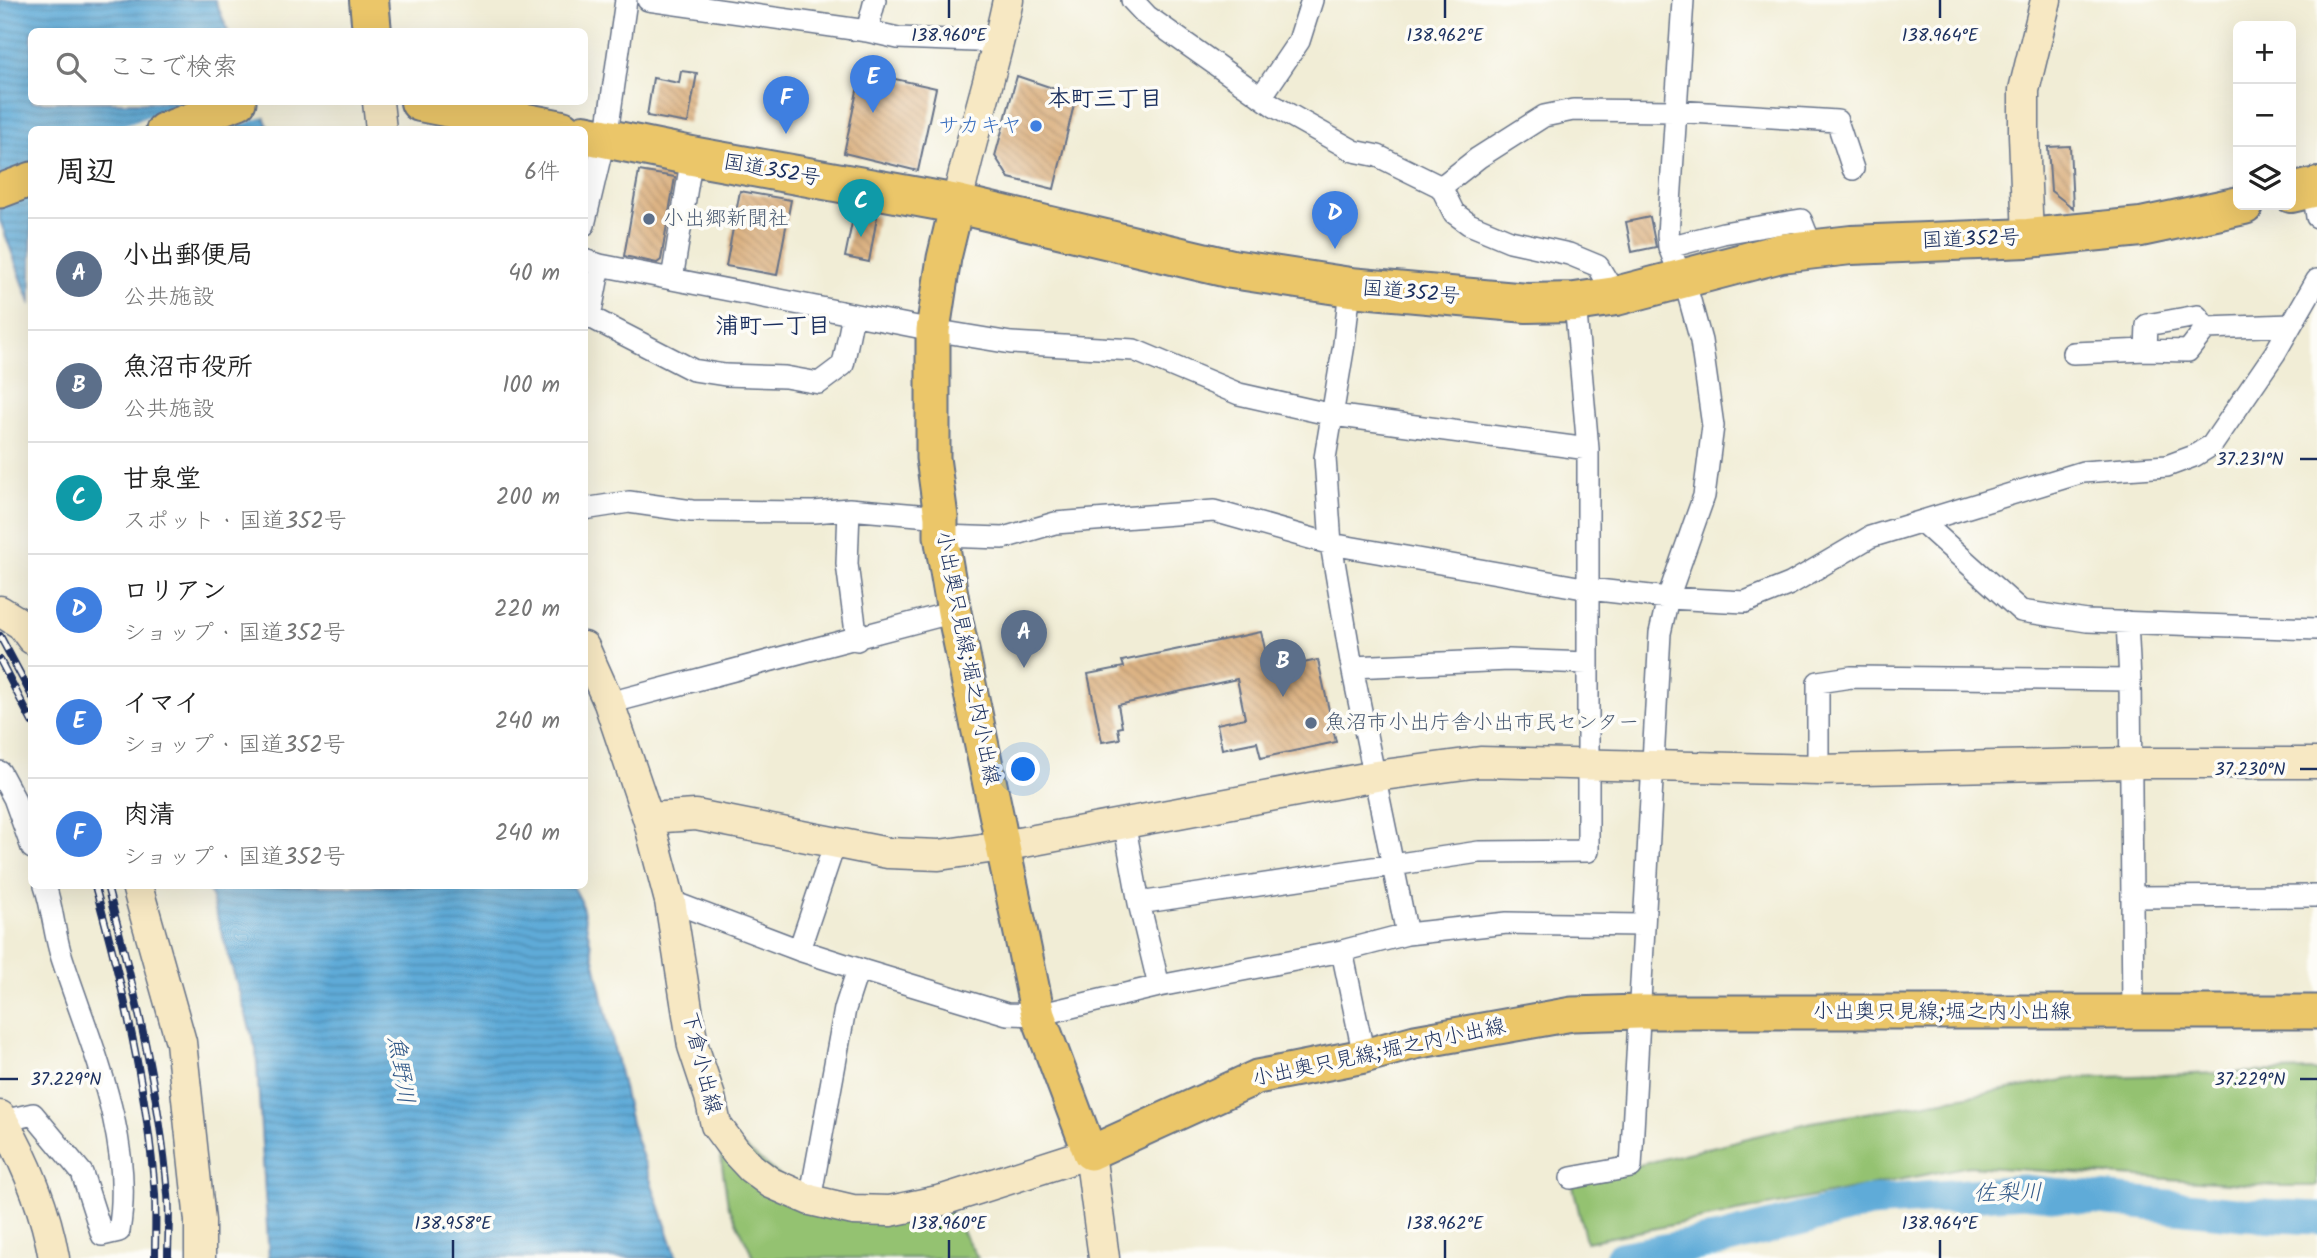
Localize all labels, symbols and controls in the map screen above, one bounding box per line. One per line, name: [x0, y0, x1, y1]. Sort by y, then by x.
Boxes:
map controls: [2233, 21, 2296, 210]
button: +: [2233, 21, 2296, 84]
text: 138.960°E: [911, 22, 987, 51]
text: 138.962°E: [1407, 22, 1484, 51]
text: 138.964°E: [1902, 22, 1979, 51]
search box: [28, 28, 588, 105]
text: ここで検索: [108, 47, 238, 89]
icon: search: [52, 48, 90, 86]
pin: E: [850, 55, 896, 113]
pin: F: [763, 76, 809, 134]
district label: 本町三丁目: [1048, 82, 1163, 118]
button: −: [2233, 84, 2296, 147]
place label: サカキヤ: [938, 110, 1022, 143]
marker: サカキヤ: [1028, 118, 1044, 134]
street label: 国道352号: [721, 146, 823, 196]
button: layers: [2233, 147, 2296, 210]
text: 周辺: [56, 149, 116, 197]
text: 6件: [524, 155, 560, 191]
pin: C: [838, 179, 884, 237]
pin: D: [1312, 191, 1358, 249]
place label: 小出郷新聞社: [663, 203, 789, 236]
marker: 小出郷新聞社: [641, 211, 657, 227]
street label: 国道352号: [1921, 222, 2021, 258]
text: 小出郵便局: [123, 235, 253, 277]
text: A: [72, 256, 86, 292]
text: 40 m: [508, 256, 560, 292]
street label: 国道352号: [1361, 272, 1461, 314]
text: 公共施設: [123, 280, 215, 316]
district label: 浦町一丁目: [716, 309, 831, 345]
text: 魚沼市役所: [123, 347, 253, 389]
text: B: [72, 368, 86, 404]
text: 100 m: [502, 368, 560, 404]
text: 公共施設: [123, 392, 215, 428]
text: 37.231°N: [2216, 446, 2284, 475]
text: 甘泉堂: [123, 459, 201, 501]
text: C: [72, 480, 86, 516]
text: 200 m: [496, 480, 560, 516]
text: スポット · 国道352号: [123, 504, 347, 540]
street label: 小出奥只見線;堀之内小出線: [926, 528, 1008, 788]
text: ロリアン: [123, 571, 227, 613]
text: D: [71, 592, 87, 628]
text: 220 m: [494, 592, 560, 628]
pin: A: [1001, 610, 1047, 668]
text: ショップ · 国道352号: [123, 616, 346, 652]
pin: B: [1260, 639, 1306, 697]
text: イマイ: [123, 683, 200, 725]
text: E: [73, 704, 85, 740]
text: 240 m: [495, 704, 560, 740]
place label: 魚沼市小出庁舎小出市民センター: [1325, 707, 1639, 740]
marker: 魚沼市小出庁舎小出市民センター: [1303, 715, 1319, 731]
text: ショップ · 国道352号: [123, 728, 346, 764]
your location: [1006, 752, 1040, 786]
text: 37.230°N: [2215, 756, 2285, 785]
text: 肉清: [123, 795, 175, 837]
text: F: [73, 816, 85, 852]
text: 240 m: [495, 816, 560, 852]
text: ショップ · 国道352号: [123, 840, 346, 876]
street label: 小出奥只見線;堀之内小出線: [1813, 996, 2071, 1029]
street label: 下倉小出線: [672, 1008, 730, 1118]
street label: 小出奥只見線;堀之内小出線: [1249, 1010, 1509, 1096]
water label: 魚野川: [377, 1033, 423, 1107]
text: 37.229°N: [31, 1066, 101, 1095]
text: 37.229°N: [2215, 1066, 2285, 1095]
water label: 佐梨川: [1973, 1175, 2043, 1213]
text: 138.958°E: [415, 1210, 492, 1239]
text: 138.960°E: [911, 1210, 987, 1239]
text: 138.962°E: [1407, 1210, 1484, 1239]
text: 138.964°E: [1902, 1210, 1979, 1239]

